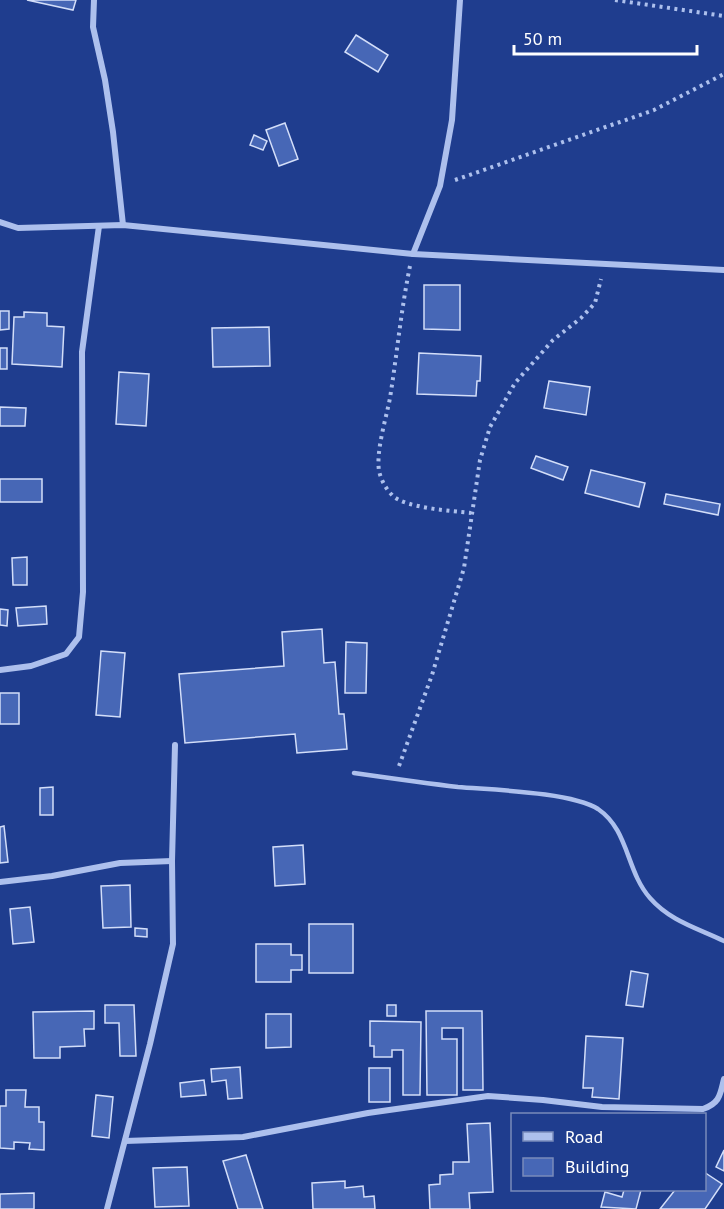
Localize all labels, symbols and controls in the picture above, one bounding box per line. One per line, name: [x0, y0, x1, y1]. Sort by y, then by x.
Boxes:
scale bar: [514, 18, 697, 56]
text: 50 m: [523, 27, 562, 50]
legend: [511, 1113, 706, 1191]
text: Road: [565, 1125, 603, 1148]
text: Building: [565, 1155, 629, 1178]

